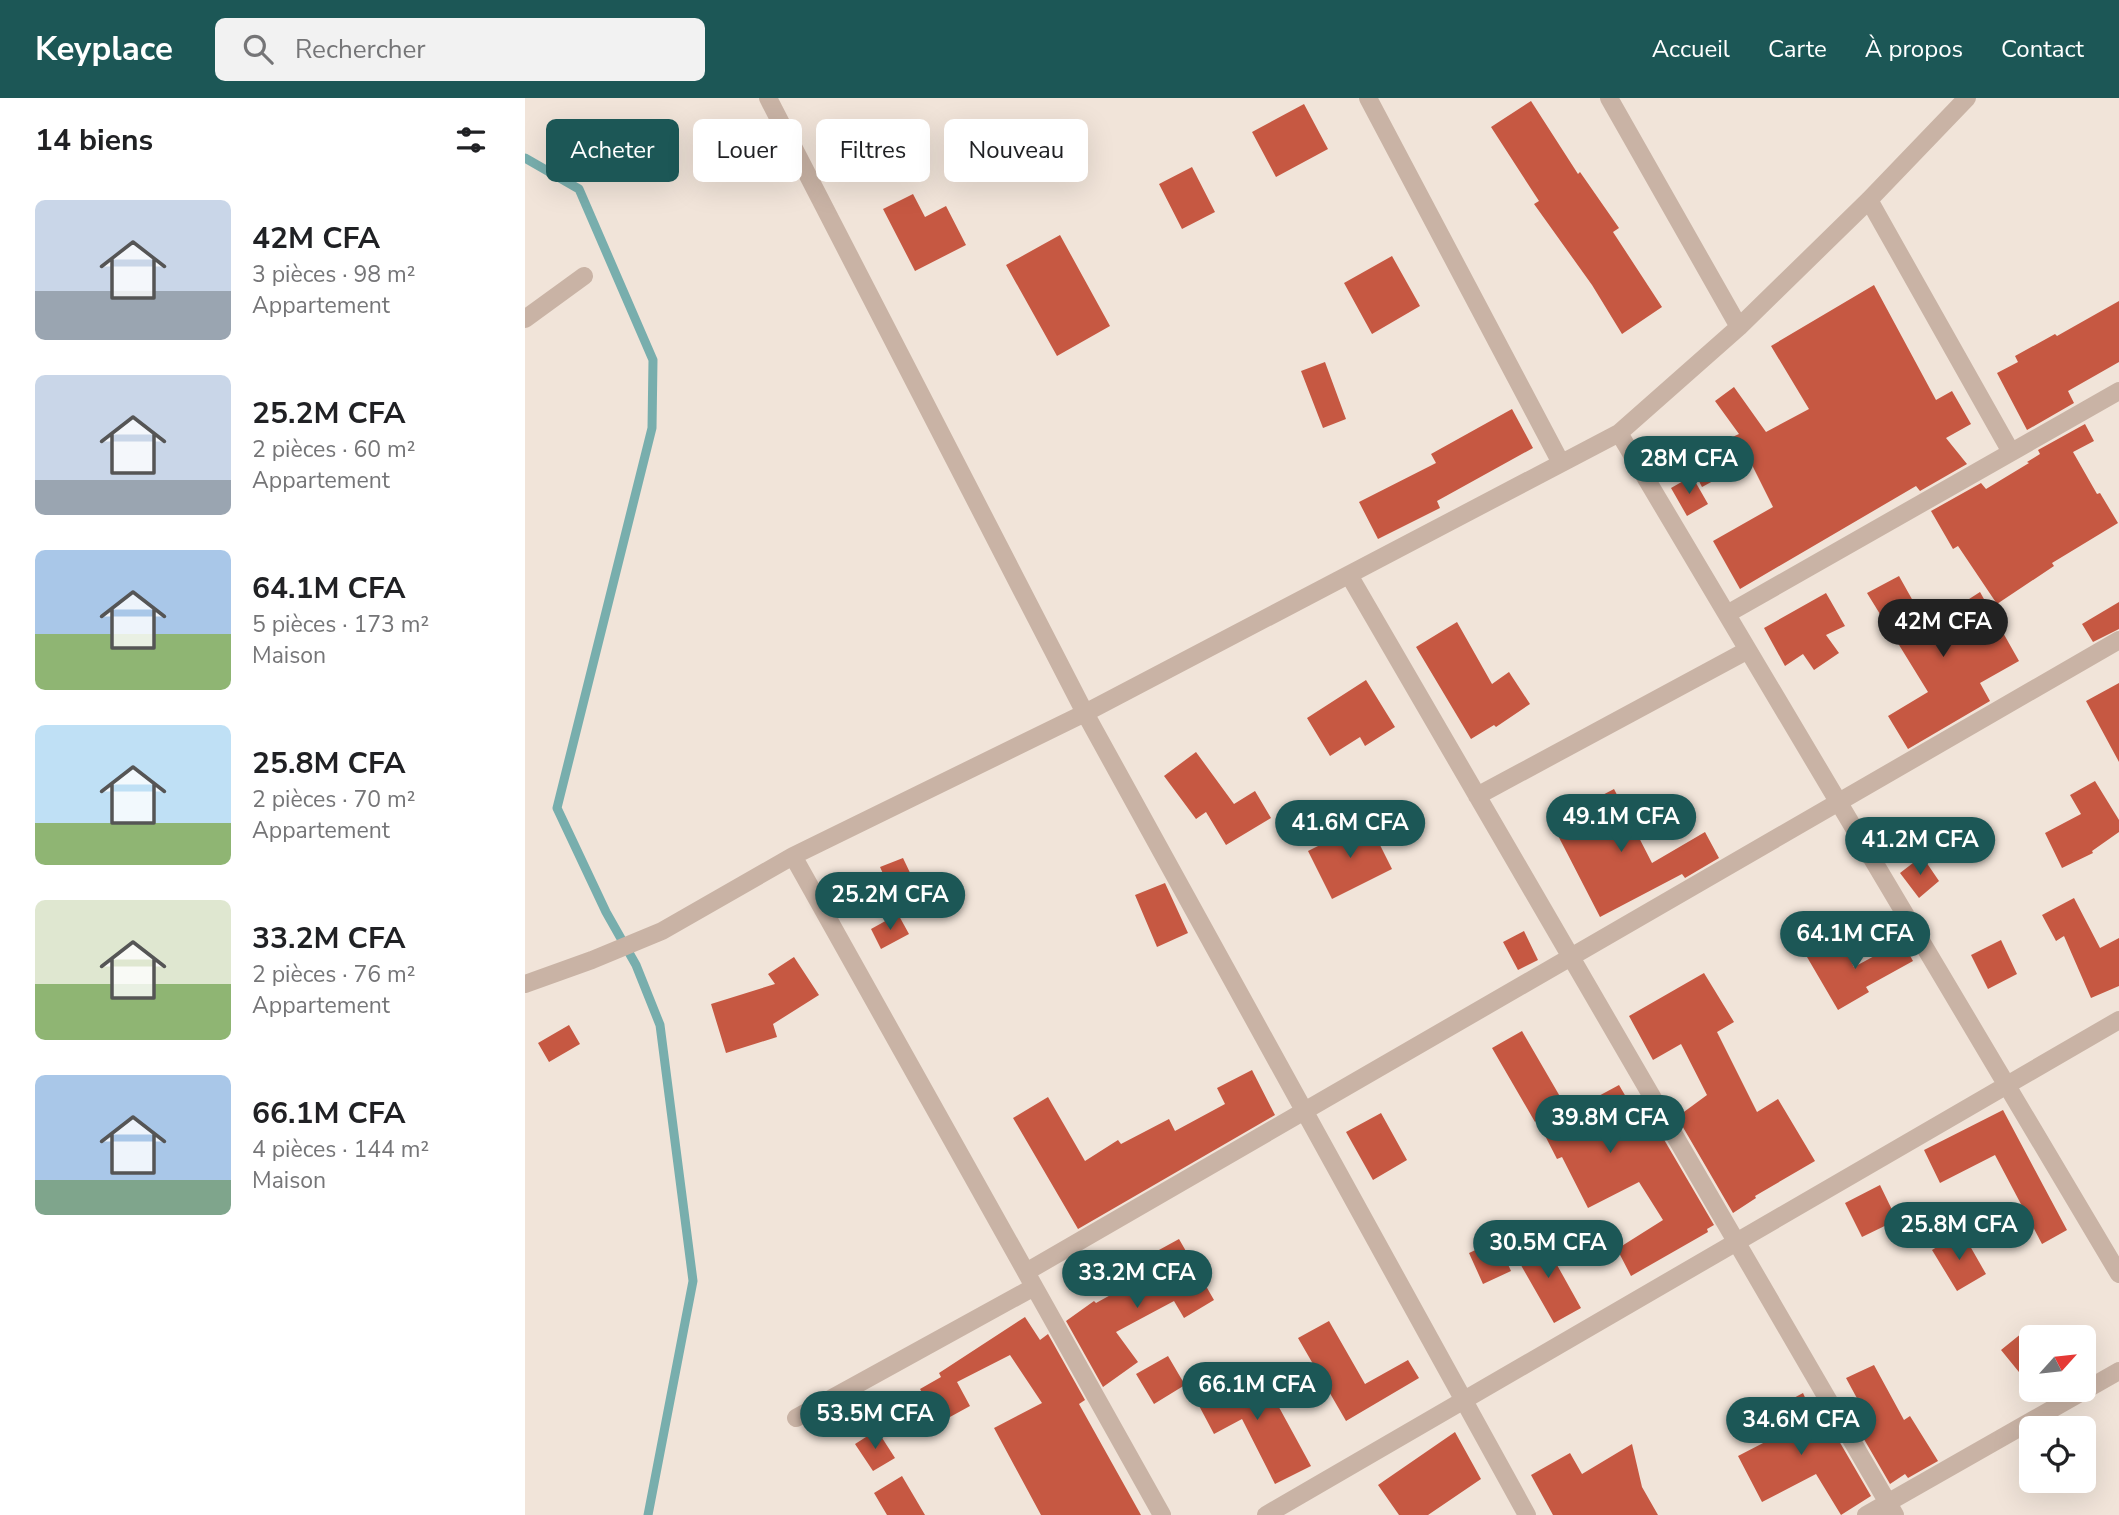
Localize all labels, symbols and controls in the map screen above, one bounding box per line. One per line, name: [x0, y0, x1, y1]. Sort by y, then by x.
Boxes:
search box: [215, 18, 705, 81]
text: Keyplace: [35, 27, 173, 72]
icon: search: [239, 30, 277, 68]
text: Rechercher: [295, 32, 426, 67]
text: Accueil: [1652, 33, 1730, 65]
text: Carte: [1768, 33, 1827, 65]
text: À propos: [1865, 33, 1963, 65]
text: Contact: [2001, 33, 2084, 65]
chip: Acheter: [546, 119, 679, 182]
chip: Louer: [693, 119, 802, 182]
chip: Filtres: [816, 119, 930, 182]
chip: Nouveau: [944, 119, 1088, 182]
text: 14 biens: [35, 120, 153, 161]
icon: filters: [452, 121, 490, 159]
text: 42M CFA: [252, 218, 380, 259]
icon: home: [91, 228, 175, 312]
text: 3 pièces · 98 m²: [252, 259, 415, 290]
text: Appartement: [252, 290, 390, 321]
text: 25.2M CFA: [252, 393, 405, 434]
icon: home: [91, 403, 175, 487]
text: 2 pièces · 60 m²: [252, 434, 415, 465]
pin: 28M CFA: [1624, 436, 1754, 496]
text: 28M CFA: [1640, 443, 1738, 474]
text: Appartement: [252, 465, 390, 496]
text: 64.1M CFA: [252, 568, 405, 609]
icon: home: [91, 578, 175, 662]
pin: 42M CFA: [1878, 600, 2008, 659]
text: 42M CFA: [1894, 606, 1992, 637]
text: 5 pièces · 173 m²: [252, 609, 429, 640]
text: Maison: [252, 640, 326, 671]
text: 25.8M CFA: [252, 743, 405, 784]
icon: home: [91, 753, 175, 837]
text: 2 pièces · 70 m²: [252, 784, 415, 815]
pin: 49.1M CFA: [1541, 794, 1701, 854]
pin: 41.6M CFA: [1270, 800, 1430, 860]
text: 49.1M CFA: [1562, 801, 1680, 832]
text: 41.6M CFA: [1291, 807, 1409, 838]
text: Appartement: [252, 815, 390, 846]
pin: 41.2M CFA: [1840, 818, 2000, 877]
text: 41.2M CFA: [1861, 824, 1979, 855]
pin: 25.2M CFA: [810, 872, 970, 932]
text: 25.2M CFA: [831, 879, 949, 910]
pin: 64.1M CFA: [1775, 912, 1935, 971]
text: 33.2M CFA: [252, 918, 405, 959]
text: 64.1M CFA: [1796, 918, 1914, 949]
icon: home: [91, 928, 175, 1012]
text: 2 pièces · 76 m²: [252, 959, 415, 990]
text: Appartement: [252, 990, 390, 1021]
text: 66.1M CFA: [252, 1093, 405, 1134]
pin: 39.8M CFA: [1530, 1096, 1690, 1155]
text: 39.8M CFA: [1551, 1102, 1669, 1133]
icon: home: [91, 1103, 175, 1187]
text: 4 pièces · 144 m²: [252, 1134, 429, 1165]
text: Maison: [252, 1165, 326, 1196]
pin: 25.8M CFA: [1879, 1202, 2039, 1262]
text: 25.8M CFA: [1900, 1209, 2018, 1240]
pin: 30.5M CFA: [1468, 1220, 1628, 1280]
text: 30.5M CFA: [1489, 1227, 1607, 1258]
pin: 33.2M CFA: [1057, 1250, 1217, 1310]
text: 33.2M CFA: [1078, 1257, 1196, 1288]
north arrow: [2019, 1325, 2097, 1402]
map controls: [2019, 1325, 2096, 1493]
pin: 66.1M CFA: [1177, 1362, 1337, 1422]
text: 66.1M CFA: [1198, 1369, 1316, 1400]
pin: 53.5M CFA: [795, 1392, 955, 1451]
text: 53.5M CFA: [816, 1398, 934, 1429]
pin: 34.6M CFA: [1721, 1398, 1881, 1457]
text: 34.6M CFA: [1742, 1404, 1860, 1435]
button: locate: [2019, 1416, 2096, 1493]

